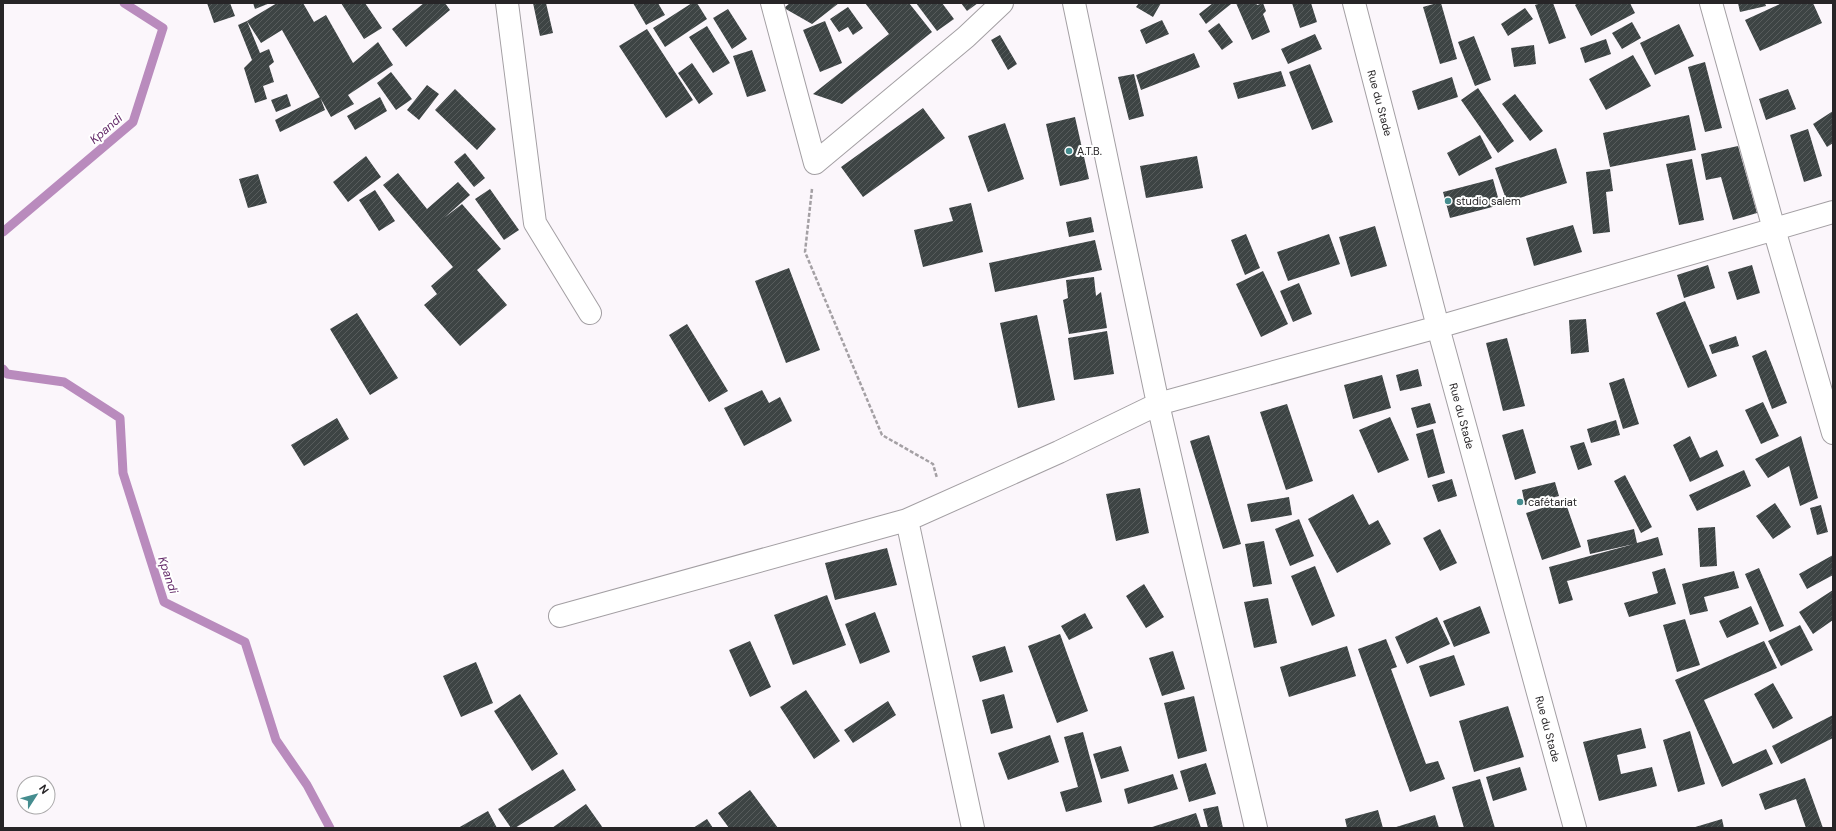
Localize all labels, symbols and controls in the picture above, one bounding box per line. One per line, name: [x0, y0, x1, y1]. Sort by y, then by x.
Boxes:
street label: Rue du Stade: [1364, 68, 1396, 138]
water label: Kpandi: [86, 110, 127, 148]
place label: A.T.B.: [1077, 144, 1102, 158]
marker: A.T.B.: [1064, 146, 1074, 156]
place label: studio salem: [1456, 194, 1521, 208]
marker: studio salem: [1443, 196, 1453, 206]
street label: Rue du Stade: [1446, 381, 1478, 451]
place label: cafétariat: [1528, 495, 1577, 509]
marker: cafétariat: [1515, 497, 1525, 507]
water label: Kpandi: [154, 554, 182, 597]
street label: Rue du Stade: [1532, 694, 1564, 764]
north arrow: [16, 775, 56, 815]
text: N: [36, 782, 52, 796]

